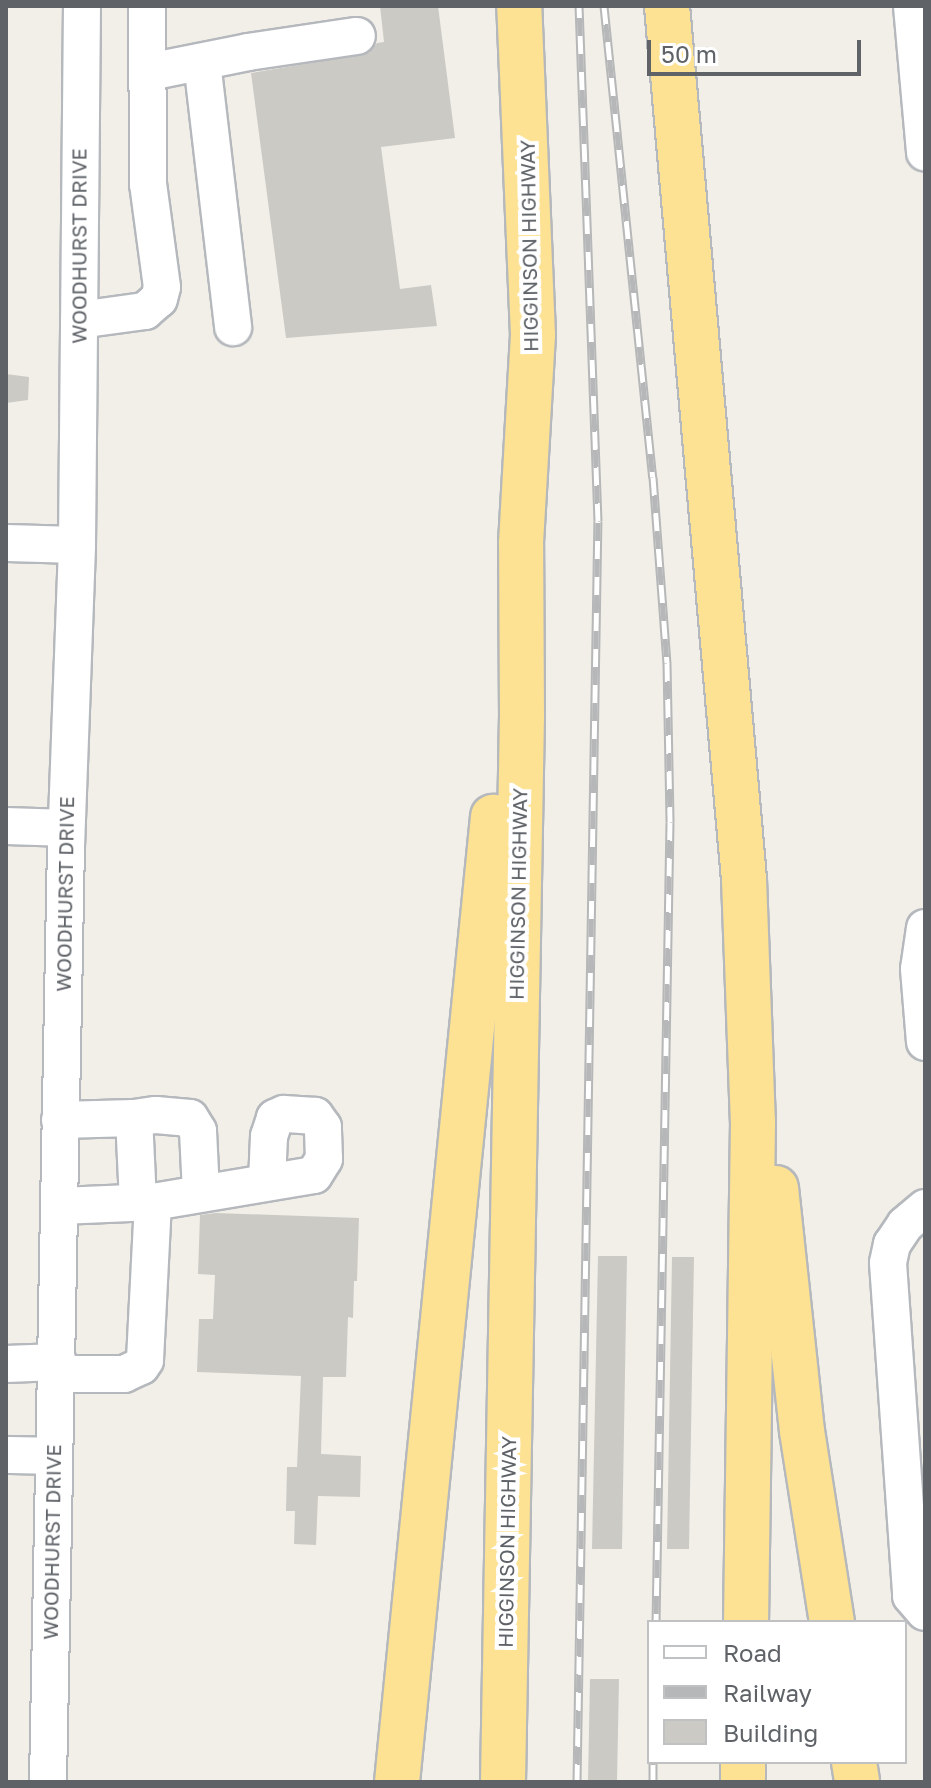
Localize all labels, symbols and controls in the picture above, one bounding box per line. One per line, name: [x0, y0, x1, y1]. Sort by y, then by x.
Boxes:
scale bar: [651, 24, 865, 74]
text: 50 m: [661, 39, 717, 68]
street label: HIGGINSON HIGHWAY: [515, 140, 543, 352]
street label: WOODHURST DRIVE: [67, 148, 91, 344]
street label: HIGGINSON HIGHWAY: [504, 788, 532, 1000]
street label: WOODHURST DRIVE: [51, 796, 79, 992]
street label: HIGGINSON HIGHWAY: [493, 1436, 521, 1648]
street label: WOODHURST DRIVE: [38, 1444, 66, 1640]
legend: [647, 1620, 907, 1764]
text: Road: [723, 1638, 782, 1667]
text: Railway: [723, 1678, 812, 1707]
text: Building: [723, 1718, 818, 1747]

